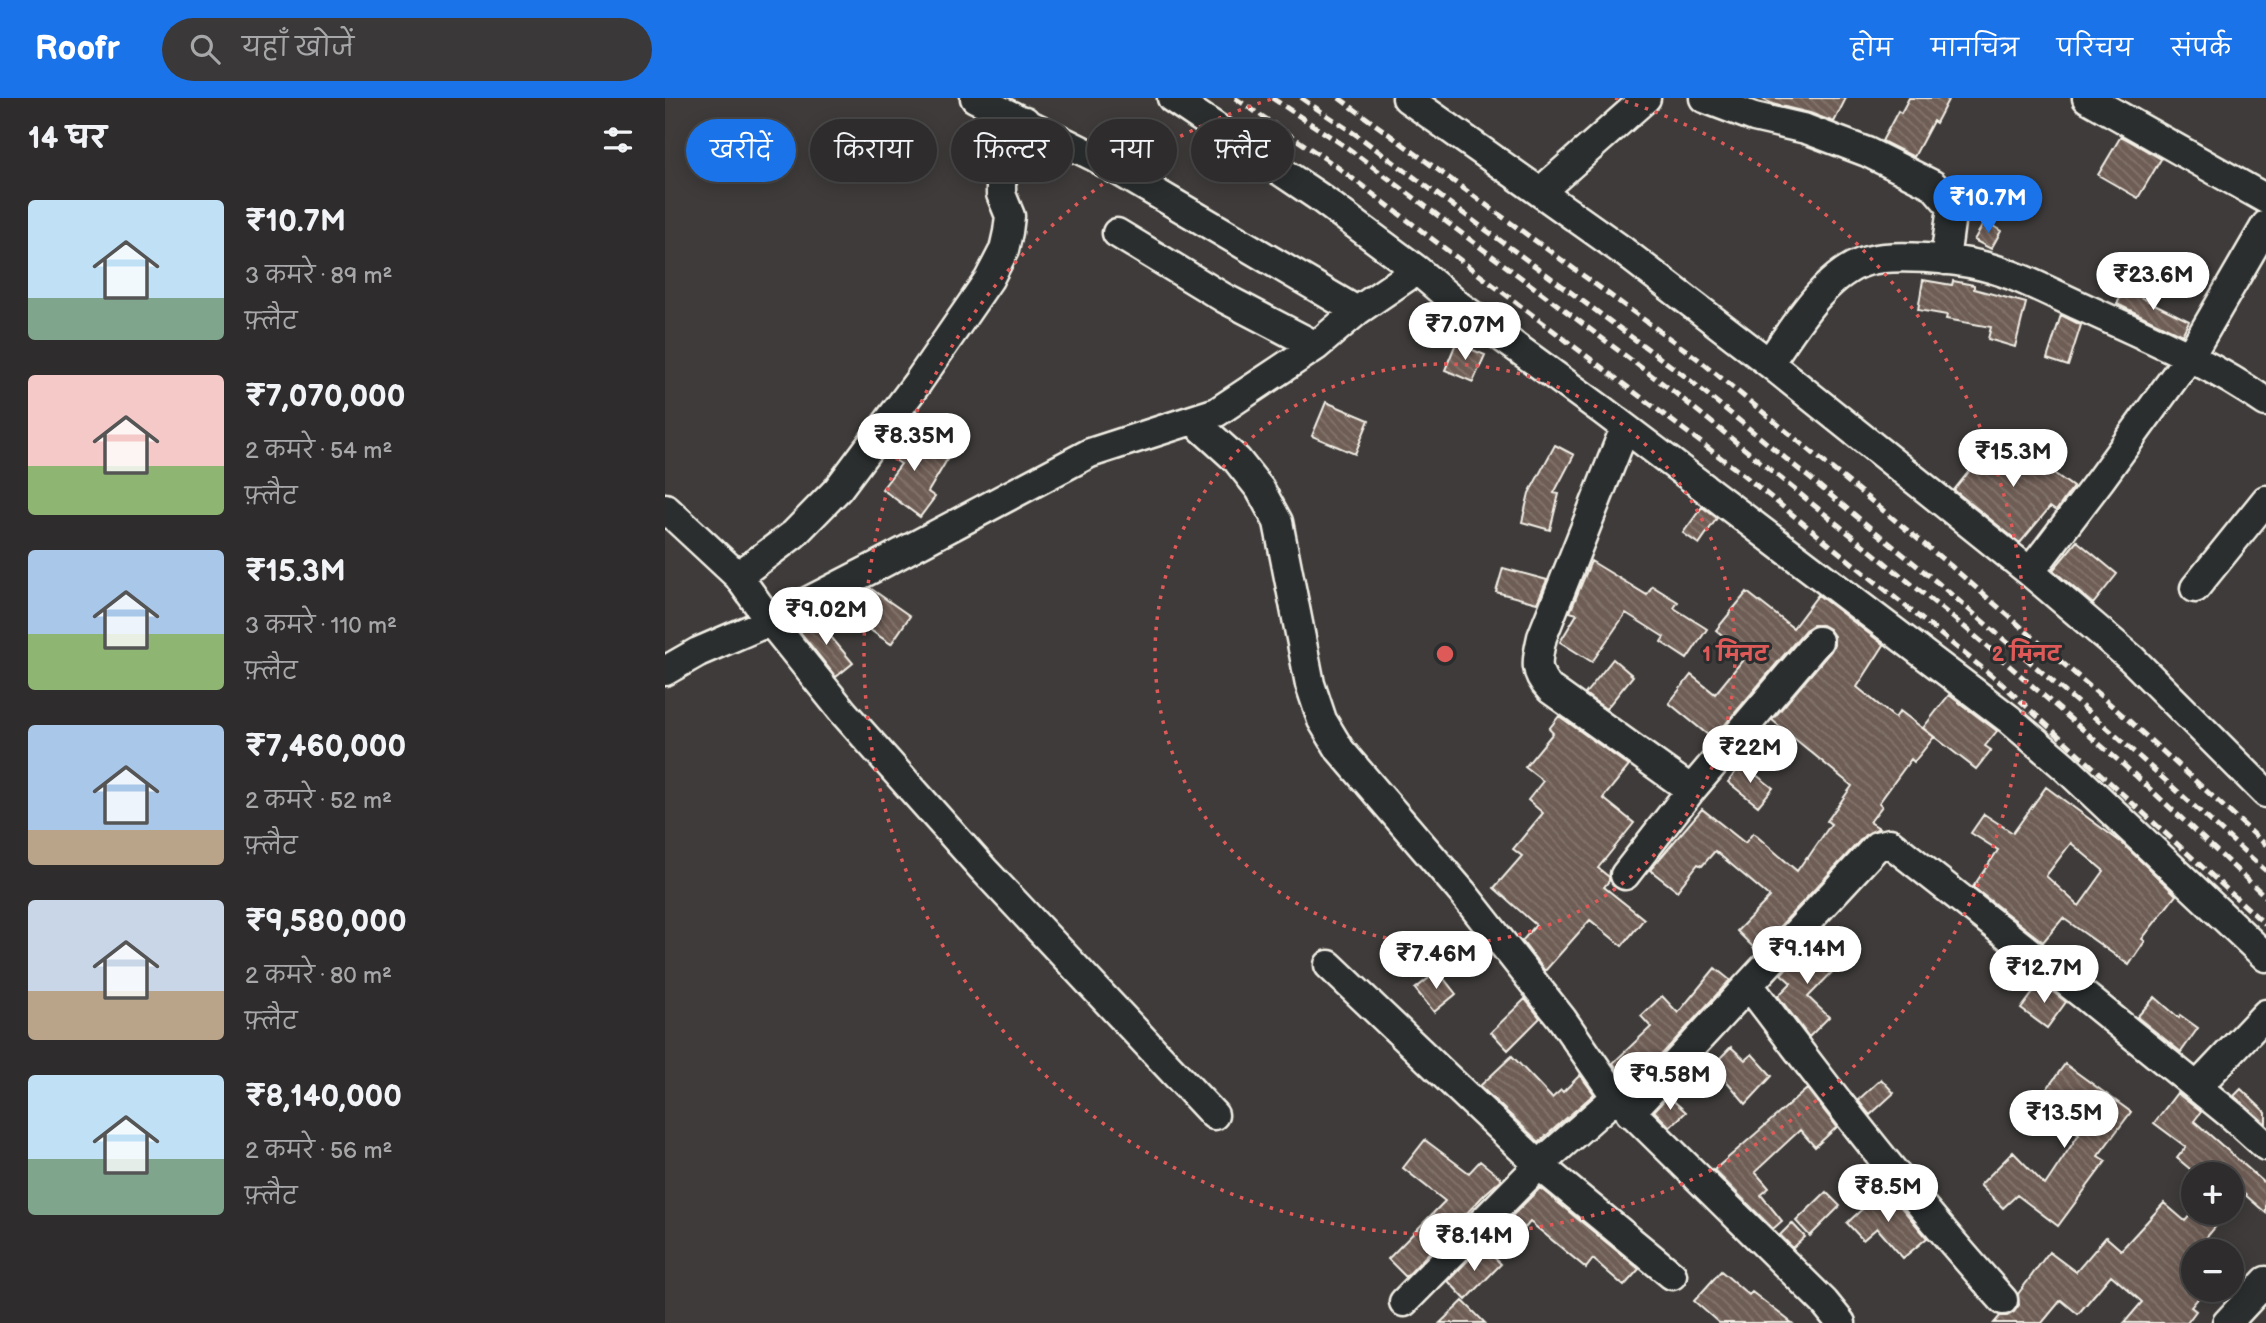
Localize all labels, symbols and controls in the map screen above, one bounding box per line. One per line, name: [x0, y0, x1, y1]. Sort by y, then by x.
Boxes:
search box: [162, 18, 652, 81]
text: Roofr: [35, 29, 120, 69]
icon: search: [186, 30, 224, 68]
text: यहाँ खोजें: [242, 33, 354, 64]
text: होम: [1850, 34, 1893, 63]
text: मानचित्र: [1931, 34, 2019, 63]
text: परिचय: [2057, 34, 2133, 63]
text: संपर्क: [2171, 34, 2231, 63]
chip: खरीदें: [686, 119, 796, 182]
chip: किराया: [810, 119, 937, 182]
chip: फ़िल्टर: [951, 119, 1073, 182]
chip: नया: [1087, 119, 1177, 182]
chip: फ़्लैट: [1191, 119, 1294, 182]
text: 14 घर: [28, 121, 106, 157]
icon: filters: [599, 121, 637, 159]
pin: ₹10.7M: [1931, 176, 2045, 235]
text: ₹10.7M: [1949, 184, 2027, 212]
text: ₹10.7M: [245, 204, 346, 240]
icon: home: [84, 228, 168, 312]
pin: ₹23.6M: [2096, 252, 2210, 312]
text: ₹23.6M: [2112, 261, 2194, 289]
text: 3 कमरे · 89 m²: [245, 262, 392, 290]
pin: ₹7.07M: [1408, 302, 1522, 362]
text: फ़्लैट: [245, 308, 297, 336]
text: ₹7.07M: [1425, 311, 1505, 339]
text: ₹7,070,000: [245, 379, 405, 415]
icon: home: [84, 403, 168, 487]
pin: ₹8.35M: [857, 414, 971, 473]
text: ₹8.35M: [873, 422, 955, 450]
pin: ₹15.3M: [1956, 430, 2070, 489]
text: 2 कमरे · 54 m²: [245, 437, 392, 465]
text: ₹15.3M: [1974, 438, 2052, 466]
text: फ़्लैट: [245, 483, 297, 511]
text: ₹15.3M: [245, 554, 346, 590]
icon: home: [84, 578, 168, 662]
pin: ₹9.02M: [769, 588, 883, 647]
text: ₹9.02M: [785, 596, 867, 624]
text: 3 कमरे · 110 m²: [245, 612, 397, 640]
text: 1 मिनट: [1702, 638, 1770, 667]
text: 2 मिनट: [1991, 638, 2063, 667]
centre of rings: [1433, 642, 1457, 666]
text: फ़्लैट: [245, 658, 297, 686]
pin: ₹22M: [1709, 726, 1791, 785]
text: ₹7,460,000: [245, 729, 406, 765]
text: ₹22M: [1718, 734, 1782, 762]
icon: home: [84, 753, 168, 837]
text: 2 कमरे · 52 m²: [245, 787, 392, 815]
text: फ़्लैट: [245, 833, 297, 861]
text: ₹9,580,000: [245, 904, 407, 940]
pin: ₹9.14M: [1750, 926, 1864, 986]
icon: home: [84, 928, 168, 1012]
pin: ₹7.46M: [1379, 932, 1493, 991]
text: ₹9.14M: [1768, 935, 1846, 963]
text: ₹7.46M: [1396, 940, 1476, 968]
pin: ₹12.7M: [1987, 946, 2101, 1005]
text: ₹12.7M: [2006, 954, 2082, 982]
text: 2 कमरे · 80 m²: [245, 962, 392, 990]
text: फ़्लैट: [245, 1008, 297, 1036]
pin: ₹9.58M: [1613, 1052, 1727, 1112]
text: ₹9.58M: [1629, 1061, 1711, 1089]
text: ₹8,140,000: [245, 1079, 402, 1115]
pin: ₹13.5M: [2007, 1090, 2121, 1150]
text: ₹13.5M: [2025, 1099, 2103, 1127]
icon: home: [84, 1103, 168, 1187]
text: 2 कमरे · 56 m²: [245, 1137, 392, 1165]
map controls: [2181, 1162, 2244, 1302]
button: +: [2181, 1162, 2244, 1225]
pin: ₹8.5M: [1839, 1164, 1937, 1224]
text: ₹8.5M: [1854, 1173, 1922, 1201]
text: फ़्लैट: [245, 1183, 297, 1211]
pin: ₹8.14M: [1417, 1214, 1531, 1273]
text: ₹8.14M: [1435, 1222, 1513, 1250]
button: −: [2181, 1239, 2244, 1302]

